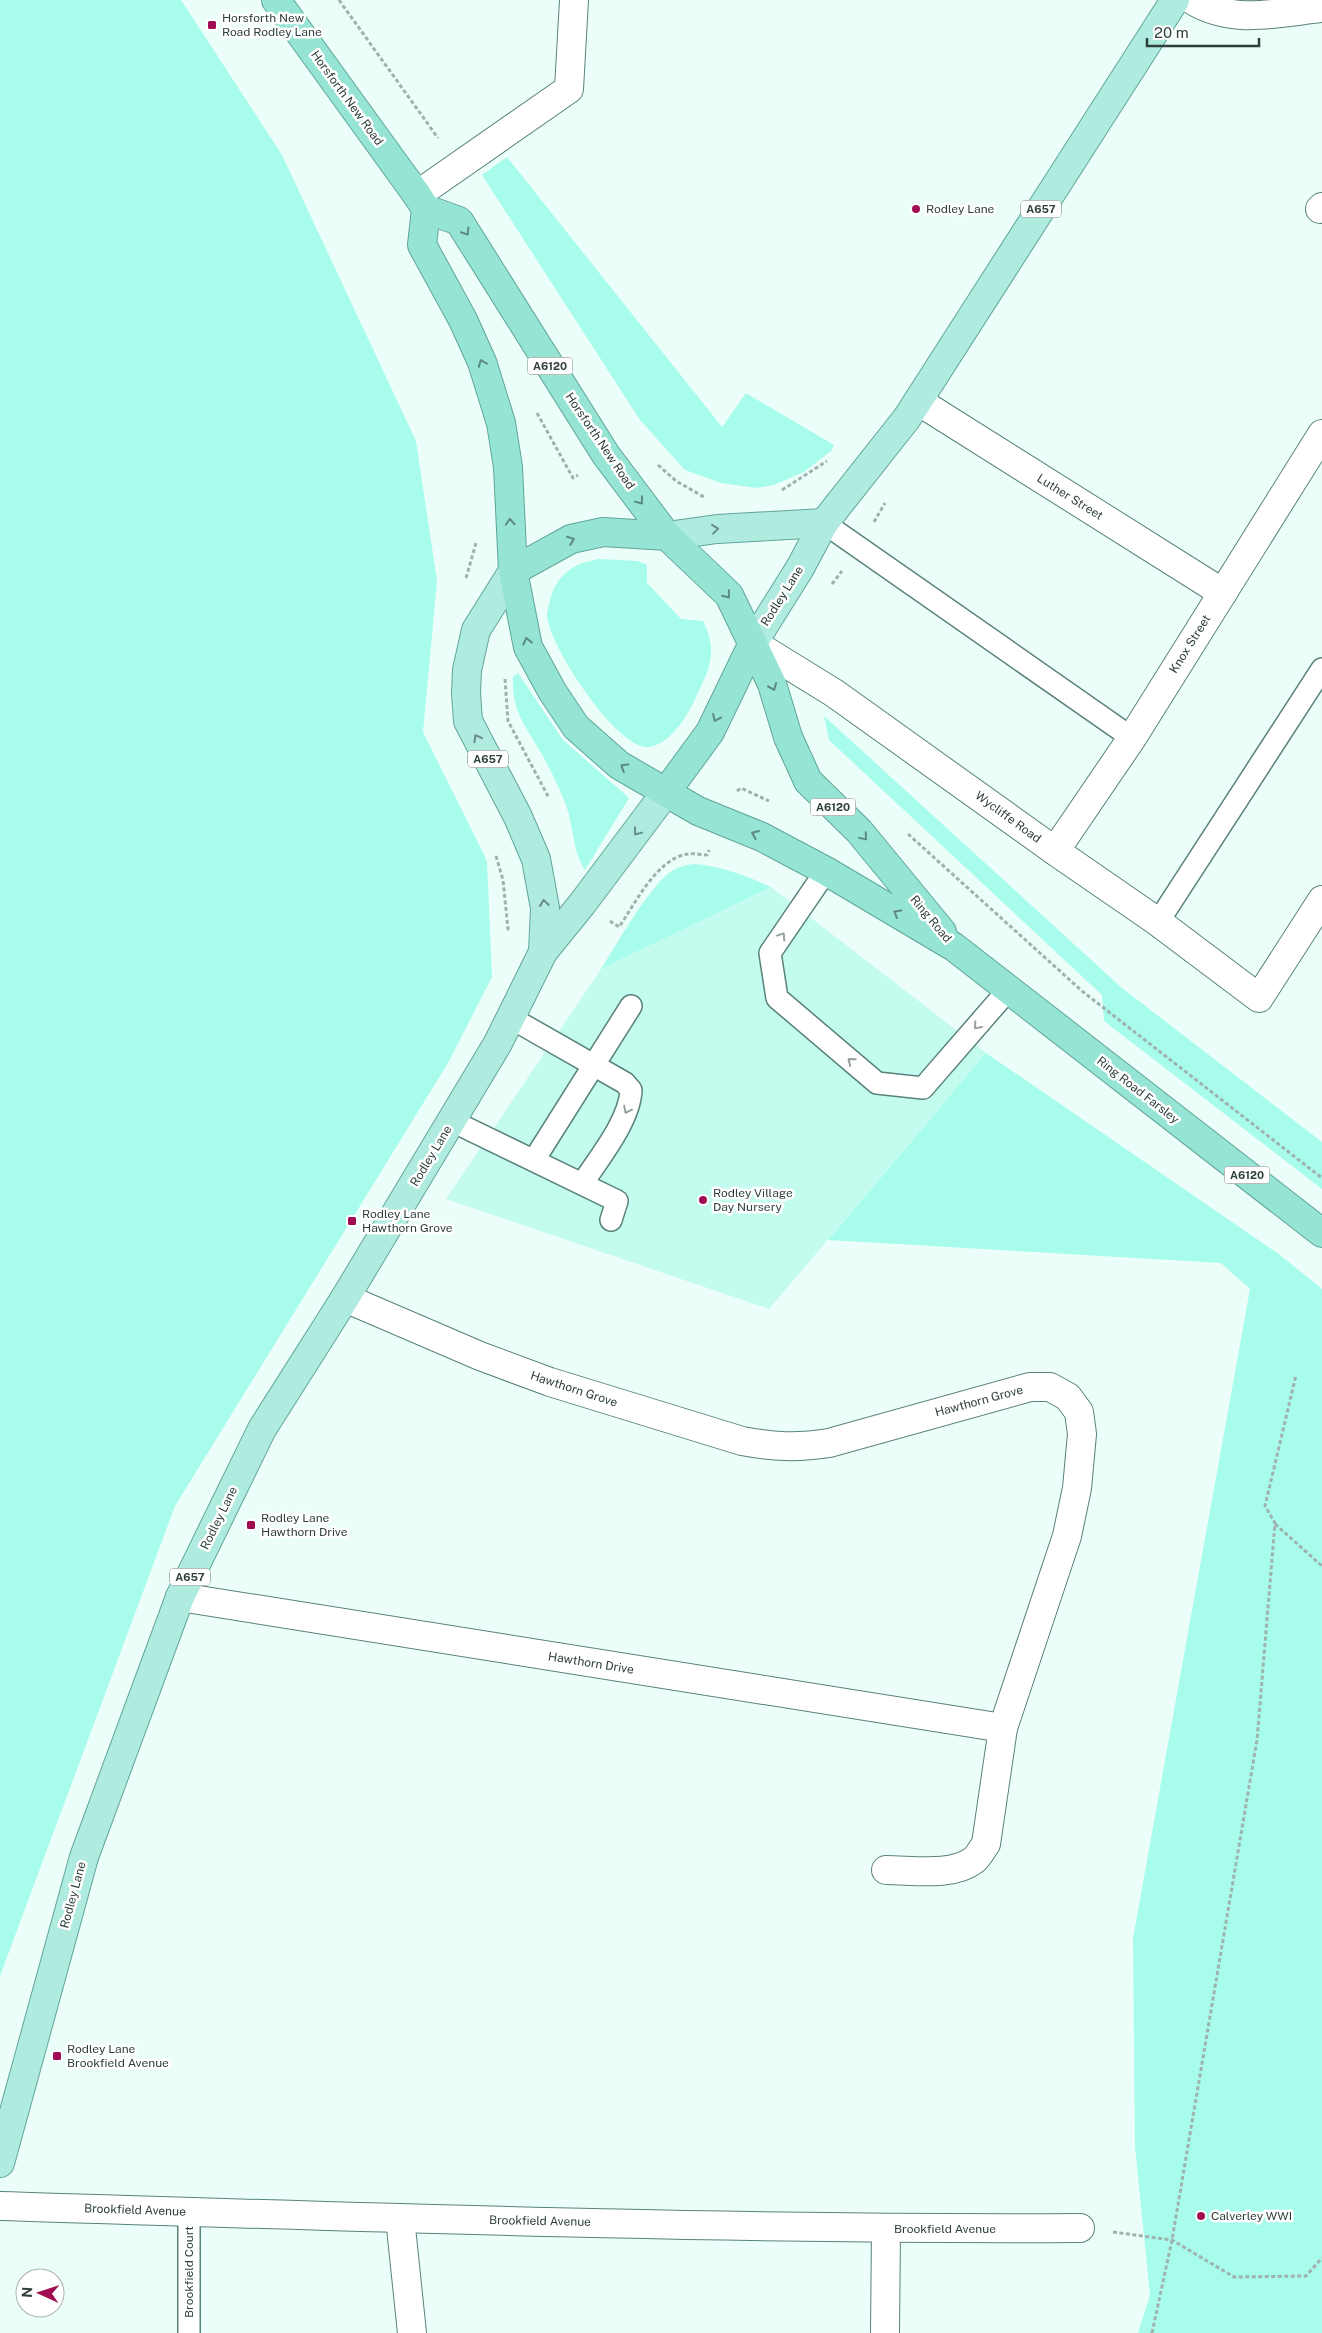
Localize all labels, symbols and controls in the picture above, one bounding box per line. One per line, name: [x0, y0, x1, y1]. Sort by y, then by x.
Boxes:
place label: Horsforth New Road Rodley Lane: [222, 11, 322, 39]
scale bar: [1147, 15, 1260, 47]
marker: Horsforth New Road Rodley Lane: [206, 19, 218, 31]
text: 20 m: [1154, 24, 1189, 41]
street label: Horsforth New Road: [308, 48, 386, 148]
road number: A657: [1021, 200, 1061, 218]
place label: Rodley Lane: [926, 202, 995, 216]
marker: Rodley Lane: [910, 203, 922, 215]
one-way arrow: [460, 227, 469, 236]
road number: A6120: [528, 358, 572, 374]
one-way arrow: [478, 359, 488, 368]
street label: Horsforth New Road: [562, 390, 638, 492]
street label: Luther Street: [1035, 471, 1106, 523]
one-way arrow: [634, 495, 643, 505]
one-way arrow: [505, 518, 516, 526]
one-way arrow: [711, 524, 719, 535]
one-way arrow: [566, 536, 575, 546]
street label: Rodley Lane: [758, 563, 806, 629]
one-way arrow: [721, 589, 730, 598]
street label: Knox Street: [1167, 612, 1214, 676]
one-way arrow: [522, 636, 533, 645]
one-way arrow: [766, 682, 777, 691]
one-way arrow: [712, 713, 723, 722]
one-way arrow: [473, 734, 483, 743]
road number: A657: [468, 751, 508, 768]
one-way arrow: [620, 764, 629, 774]
street label: Wycliffe Road: [972, 788, 1044, 846]
road number: A6120: [810, 799, 856, 816]
one-way arrow: [634, 826, 642, 835]
one-way arrow: [751, 830, 760, 841]
one-way arrow: [858, 831, 866, 840]
street label: Ring Road: [907, 893, 955, 945]
one-way arrow: [539, 899, 550, 907]
one-way arrow: [894, 910, 903, 920]
one-way arrow: [776, 932, 785, 942]
one-way arrow: [974, 1020, 983, 1029]
street label: Ring Road Farsley: [1094, 1054, 1182, 1127]
one-way arrow: [848, 1058, 857, 1066]
one-way arrow: [623, 1105, 633, 1114]
street label: Rodley Lane: [407, 1123, 455, 1189]
road number: A6120: [1224, 1166, 1270, 1184]
place label: Rodley Village Day Nursery: [713, 1186, 793, 1214]
marker: Rodley Village Day Nursery: [697, 1194, 709, 1206]
place label: Rodley Lane Hawthorn Grove: [362, 1207, 453, 1235]
marker: Rodley Lane Hawthorn Grove: [346, 1215, 358, 1227]
street label: Hawthorn Grove: [529, 1368, 619, 1410]
street label: Hawthorn Grove: [933, 1382, 1025, 1419]
street label: Rodley Lane: [198, 1484, 240, 1552]
place label: Rodley Lane Hawthorn Drive: [261, 1511, 348, 1539]
marker: Rodley Lane Hawthorn Drive: [245, 1519, 257, 1531]
road number: A657: [170, 1568, 210, 1585]
street label: Hawthorn Drive: [547, 1649, 635, 1677]
street label: Rodley Lane: [57, 1860, 89, 1930]
place label: Rodley Lane Brookfield Avenue: [67, 2042, 169, 2070]
marker: Rodley Lane Brookfield Avenue: [51, 2050, 63, 2062]
street label: Brookfield Avenue: [84, 2201, 186, 2219]
place label: Calverley WWI: [1211, 2209, 1292, 2223]
marker: Calverley WWI: [1195, 2210, 1207, 2222]
street label: Brookfield Avenue: [489, 2213, 591, 2229]
street label: Brookfield Avenue: [894, 2222, 996, 2236]
street label: Brookfield Court: [182, 2226, 196, 2318]
north arrow: [15, 2268, 65, 2318]
text: N: [19, 2286, 35, 2298]

